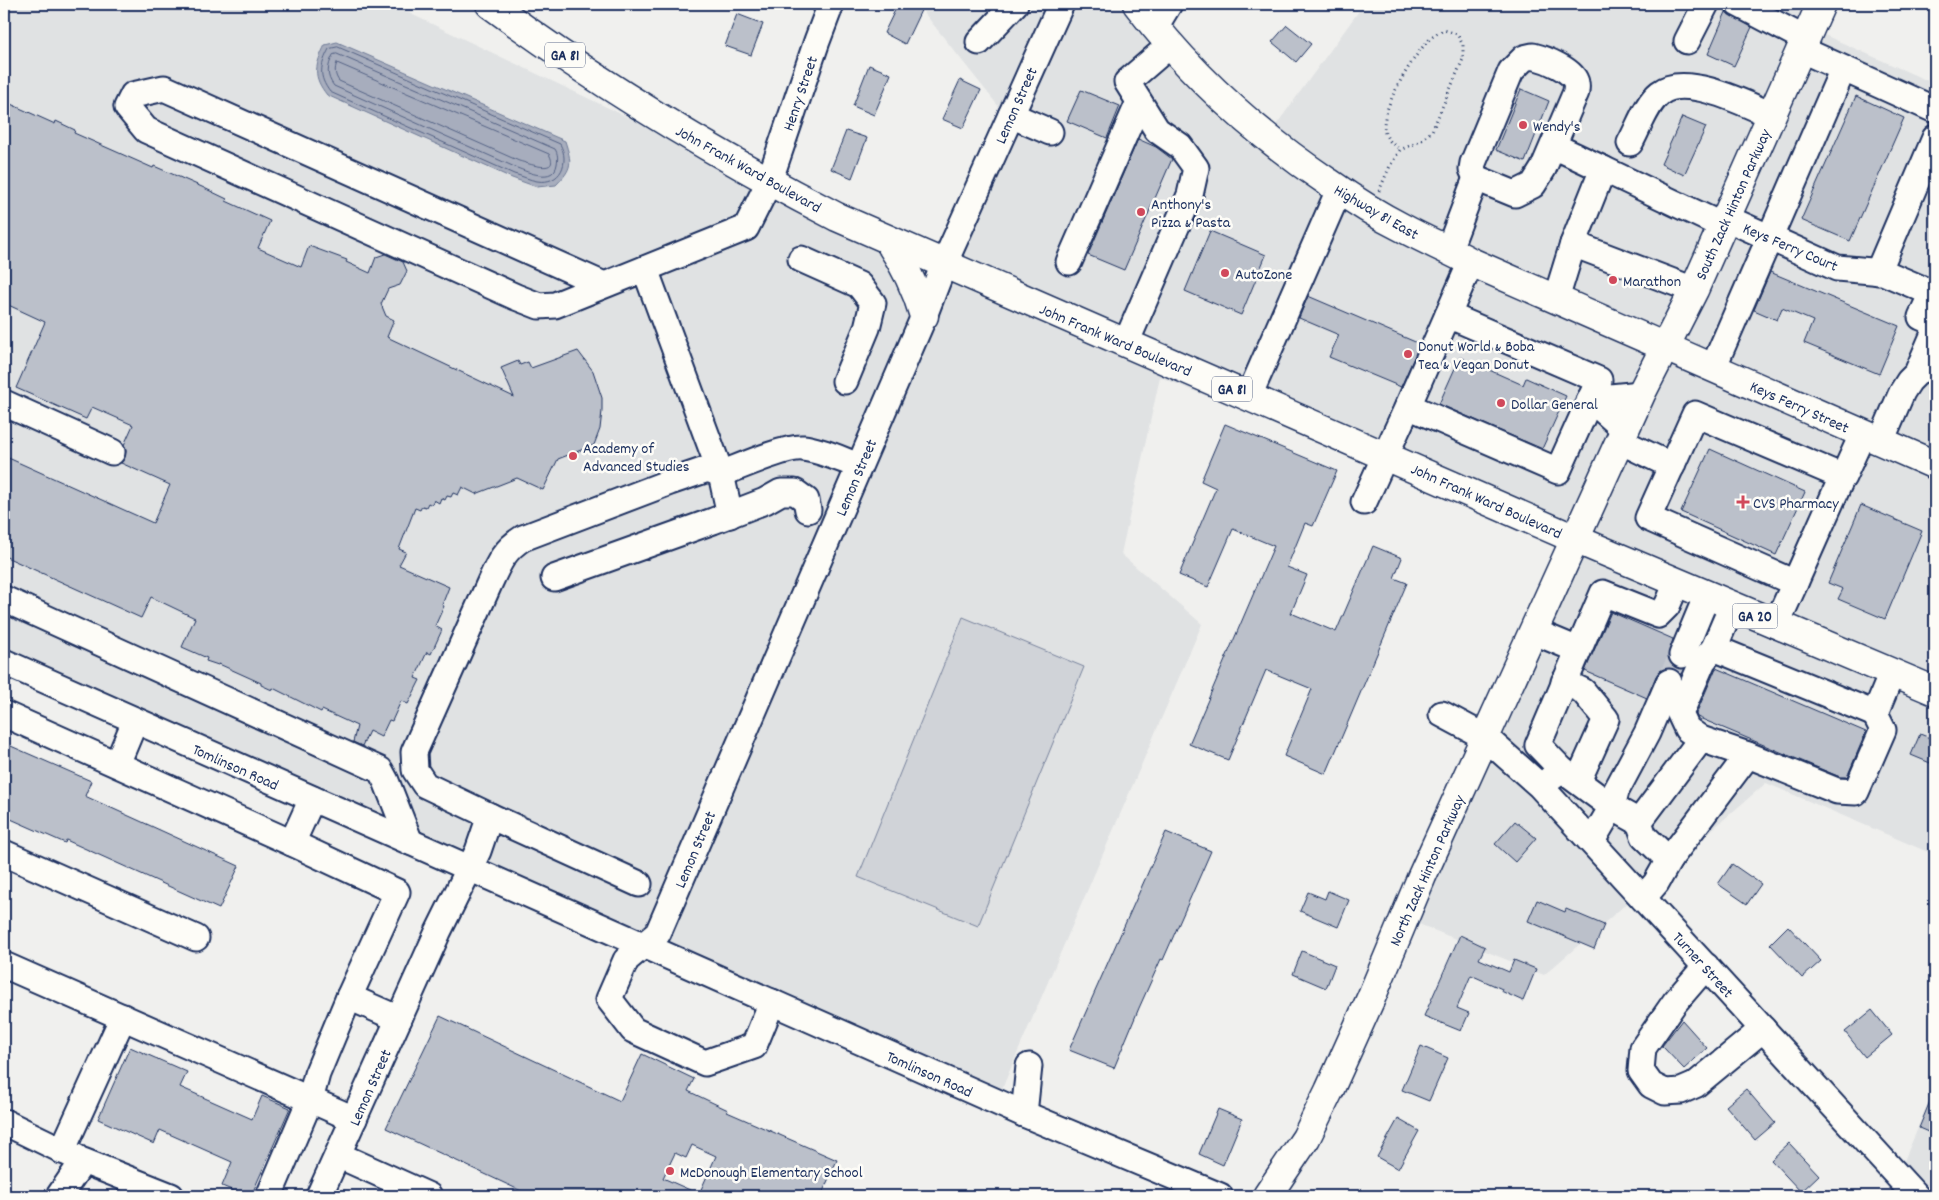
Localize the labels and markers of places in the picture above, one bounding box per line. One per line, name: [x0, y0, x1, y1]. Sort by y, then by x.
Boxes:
place label: Wendy's: [1533, 116, 1581, 139]
marker: Wendy's: [1517, 119, 1529, 131]
place label: Anthony's Pizza & Pasta: [1151, 194, 1231, 235]
marker: Anthony's Pizza & Pasta: [1135, 206, 1147, 218]
place label: AutoZone: [1235, 264, 1292, 287]
marker: AutoZone: [1219, 267, 1231, 279]
place label: Marathon: [1623, 271, 1681, 294]
marker: Marathon: [1607, 274, 1619, 286]
place label: Donut World & Boba Tea & Vegan Donut: [1418, 336, 1535, 377]
marker: Donut World & Boba Tea & Vegan Donut: [1402, 348, 1414, 360]
place label: Dollar General: [1511, 394, 1598, 417]
marker: Dollar General: [1495, 397, 1507, 409]
place label: Academy of Advanced Studies: [583, 438, 690, 479]
marker: Academy of Advanced Studies: [567, 450, 579, 462]
place label: CVS Pharmacy: [1753, 493, 1839, 516]
marker: CVS Pharmacy: [1737, 496, 1749, 508]
place label: McDonough Elementary School: [680, 1162, 863, 1185]
marker: McDonough Elementary School: [664, 1165, 676, 1177]

